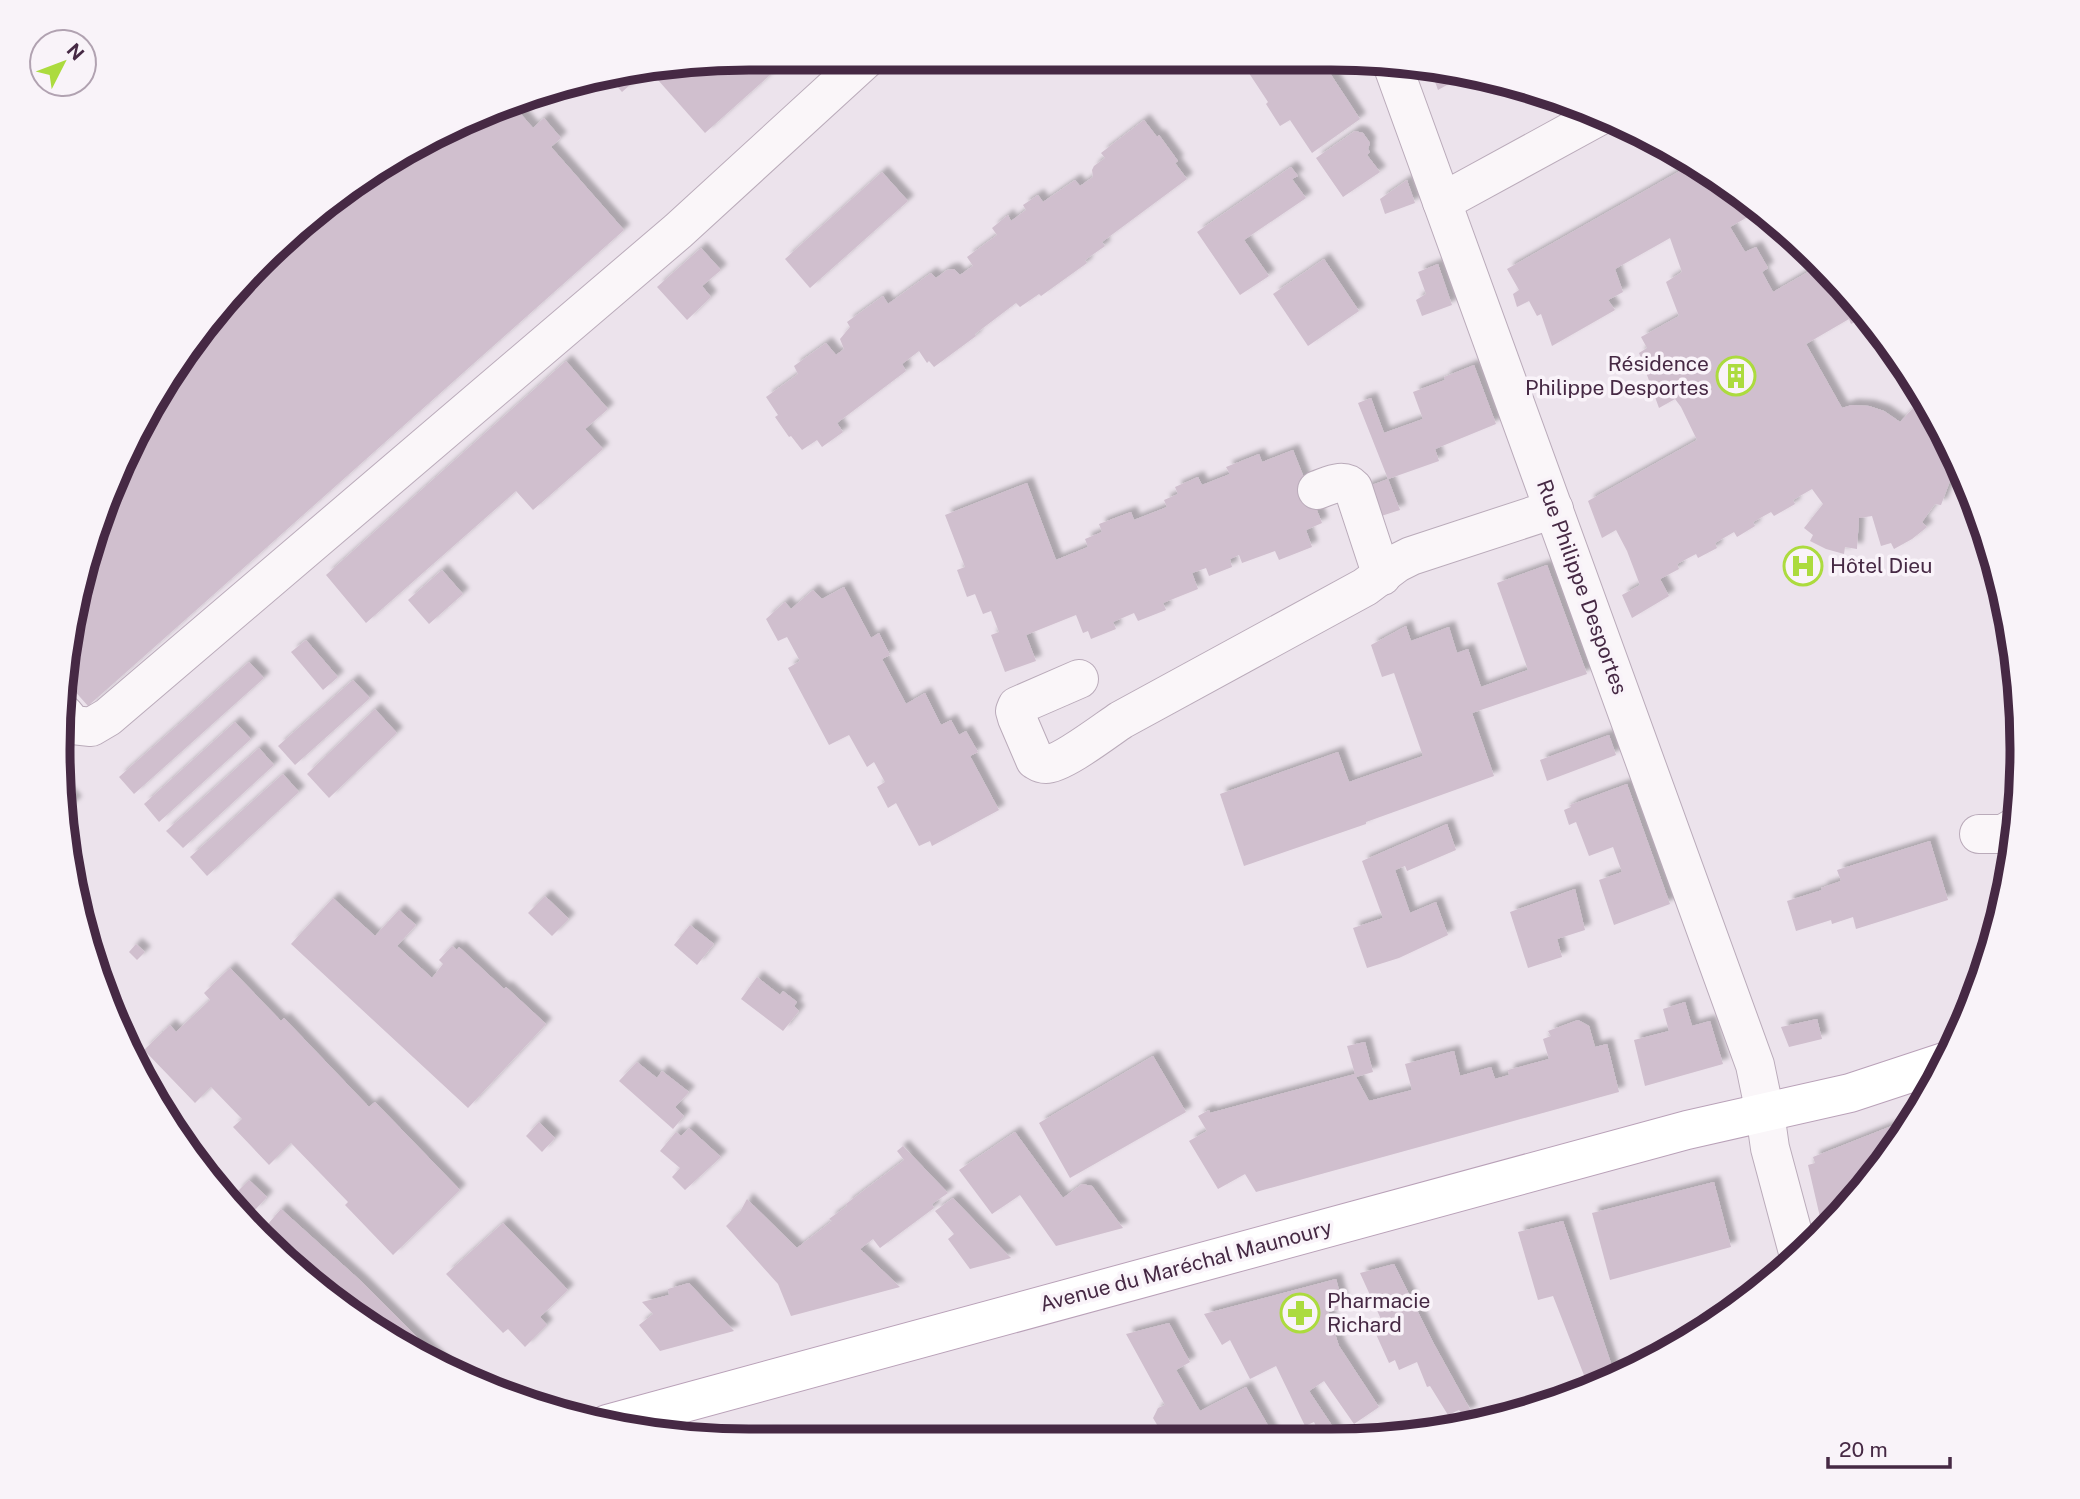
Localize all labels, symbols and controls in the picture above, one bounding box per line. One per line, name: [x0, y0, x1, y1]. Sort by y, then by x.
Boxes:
north arrow: [28, 28, 98, 98]
text: N: [62, 39, 89, 65]
place label: Résidence Philippe Desportes: [1525, 351, 1709, 400]
building icon: Résidence Philippe Desportes: [1715, 355, 1757, 397]
street label: Rue Philippe Desportes: [1532, 476, 1633, 698]
hospital icon: Hôtel Dieu: [1782, 545, 1824, 587]
place label: Hôtel Dieu: [1830, 553, 1932, 578]
street label: Avenue du Maréchal Maunoury: [1037, 1214, 1335, 1317]
place label: Pharmacie Richard: [1327, 1288, 1430, 1337]
pharmacy icon: Pharmacie Richard: [1279, 1292, 1321, 1334]
scale bar: [1828, 1426, 1951, 1470]
text: 20 m: [1839, 1437, 1888, 1462]

